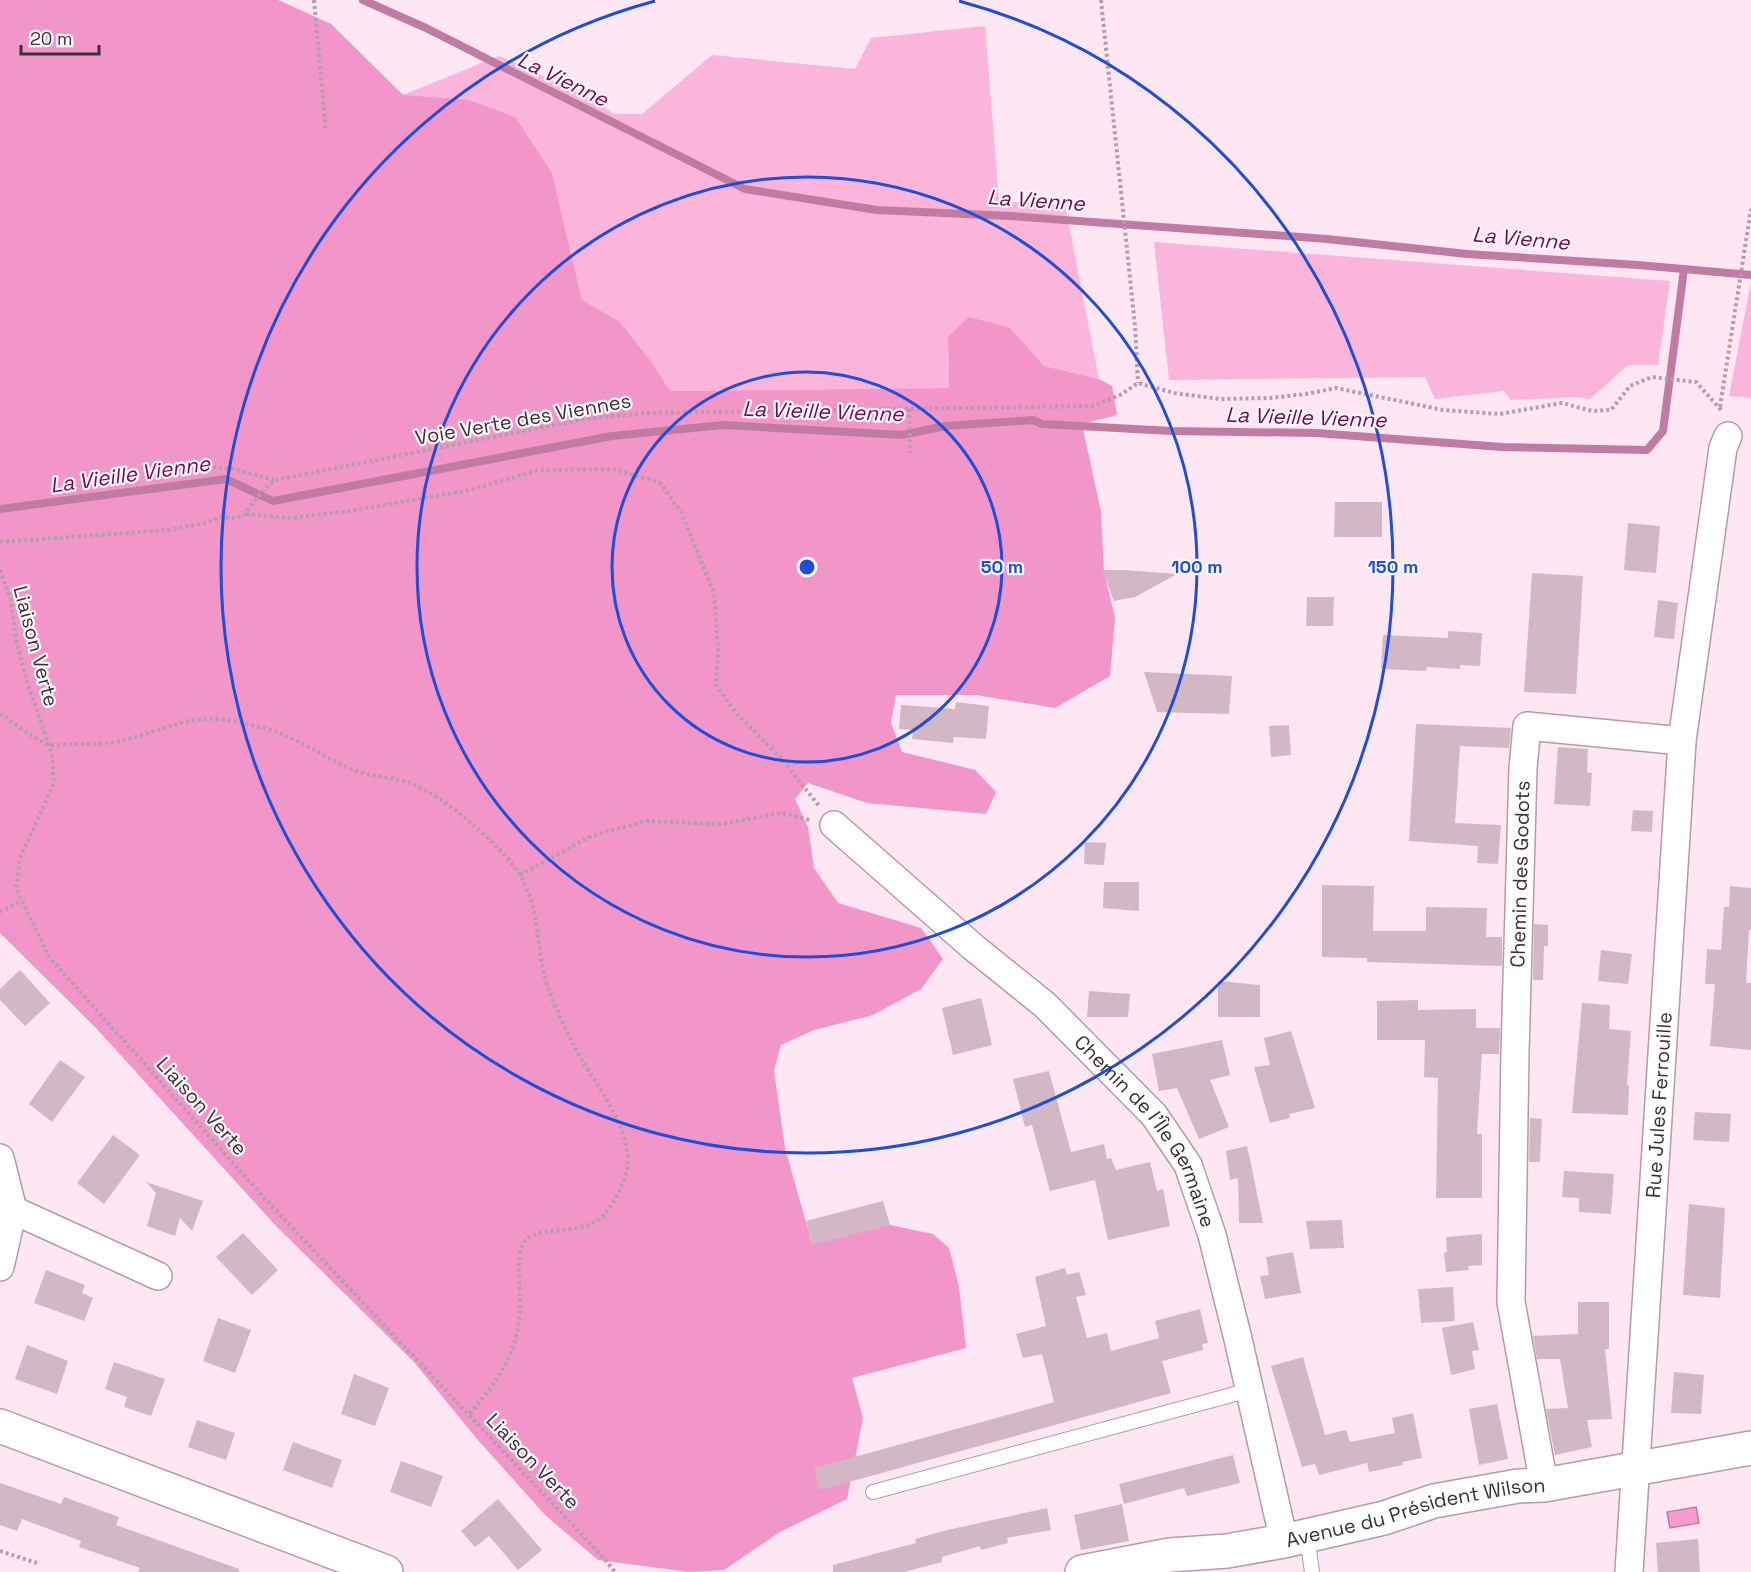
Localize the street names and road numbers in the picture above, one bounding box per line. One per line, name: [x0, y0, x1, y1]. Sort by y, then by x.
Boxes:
street label: Voie Verte des Viennes: [413, 387, 633, 451]
street label: Liaison Verte: [7, 583, 65, 709]
street label: Chemin des Godots: [1504, 780, 1536, 968]
street label: Rue Jules Ferrouille: [1640, 1011, 1678, 1199]
street label: Chemin de l'Île Germaine: [1069, 1029, 1221, 1231]
street label: Liaison Verte: [151, 1051, 253, 1161]
street label: Liaison Verte: [481, 1407, 585, 1515]
street label: Avenue du Président Wilson: [1283, 1472, 1546, 1553]

